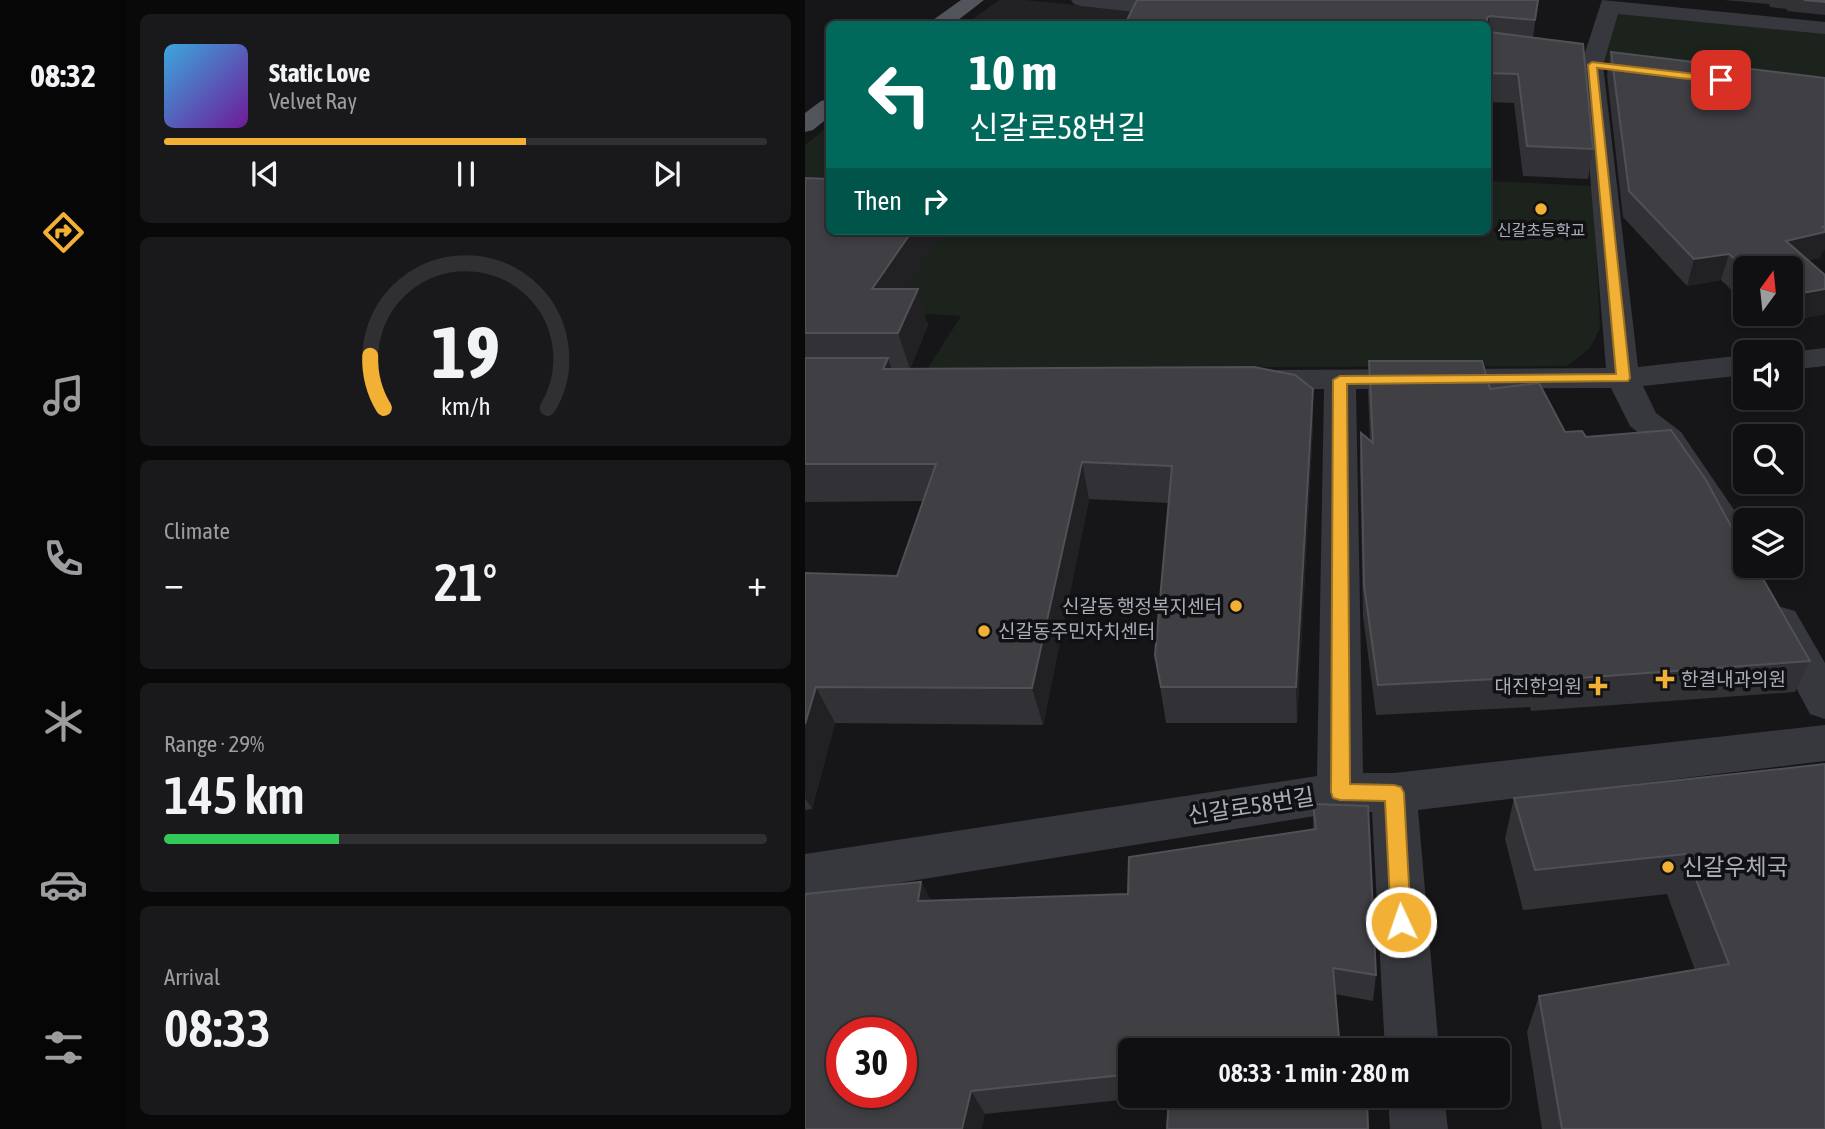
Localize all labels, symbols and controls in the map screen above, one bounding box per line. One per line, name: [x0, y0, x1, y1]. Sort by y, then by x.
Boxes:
text: 10 m: [969, 44, 1057, 100]
icon: left: [854, 49, 945, 140]
pin: [1691, 50, 1751, 110]
text: 08:32: [30, 57, 96, 94]
text: Static Love: [269, 58, 370, 88]
icon: arrive: [1702, 61, 1740, 99]
text: Velvet Ray: [269, 88, 357, 114]
text: 신갈로58번길: [969, 109, 1146, 146]
icon: previous: [246, 155, 284, 193]
icon: pause: [447, 155, 485, 193]
icon: next: [648, 155, 686, 193]
icon: right: [916, 182, 954, 220]
text: Then: [854, 186, 902, 216]
marker: 신갈초등학교: [1533, 201, 1549, 217]
icon: directions: [39, 208, 88, 257]
place label: 신갈초등학교: [1497, 221, 1585, 239]
north arrow: [1733, 256, 1803, 326]
map controls: [1733, 256, 1803, 578]
text: 19: [431, 310, 500, 393]
button: sound: [1733, 340, 1803, 410]
icon: music: [39, 371, 88, 420]
text: km/h: [441, 391, 490, 419]
button: search: [1733, 424, 1803, 494]
button: layers: [1733, 508, 1803, 578]
text: Climate: [164, 518, 230, 544]
icon: phone: [39, 534, 88, 583]
text: 21°: [434, 552, 497, 612]
text: −: [164, 561, 184, 604]
text: +: [747, 561, 767, 604]
place label: 신갈동 행정복지센터: [1062, 595, 1222, 617]
marker: 신갈동 행정복지센터: [1228, 598, 1244, 614]
place label: 신갈동주민자치센터: [998, 620, 1155, 642]
marker: 신갈동주민자치센터: [976, 623, 992, 639]
place label: 한결내과의원: [1681, 668, 1786, 690]
marker: 한결내과의원: [1655, 669, 1675, 689]
place label: 대진한의원: [1495, 675, 1582, 697]
marker: 대진한의원: [1588, 676, 1608, 696]
icon: climate: [39, 697, 88, 746]
text: Range · 29%: [164, 731, 264, 757]
text: 145 km: [164, 765, 305, 825]
street label: 신갈로58번길: [1186, 783, 1316, 829]
place label: 신갈우체국: [1682, 854, 1788, 880]
marker: 신갈우체국: [1660, 859, 1676, 875]
icon: car: [39, 860, 88, 909]
position arrow: [1364, 885, 1438, 959]
text: Arrival: [164, 964, 220, 990]
text: 08:33: [164, 998, 271, 1058]
speed limit sign: 30: [826, 1017, 917, 1108]
icon: filters: [39, 1023, 88, 1072]
text: 08:33 · 1 min · 280 m: [1219, 1058, 1409, 1088]

